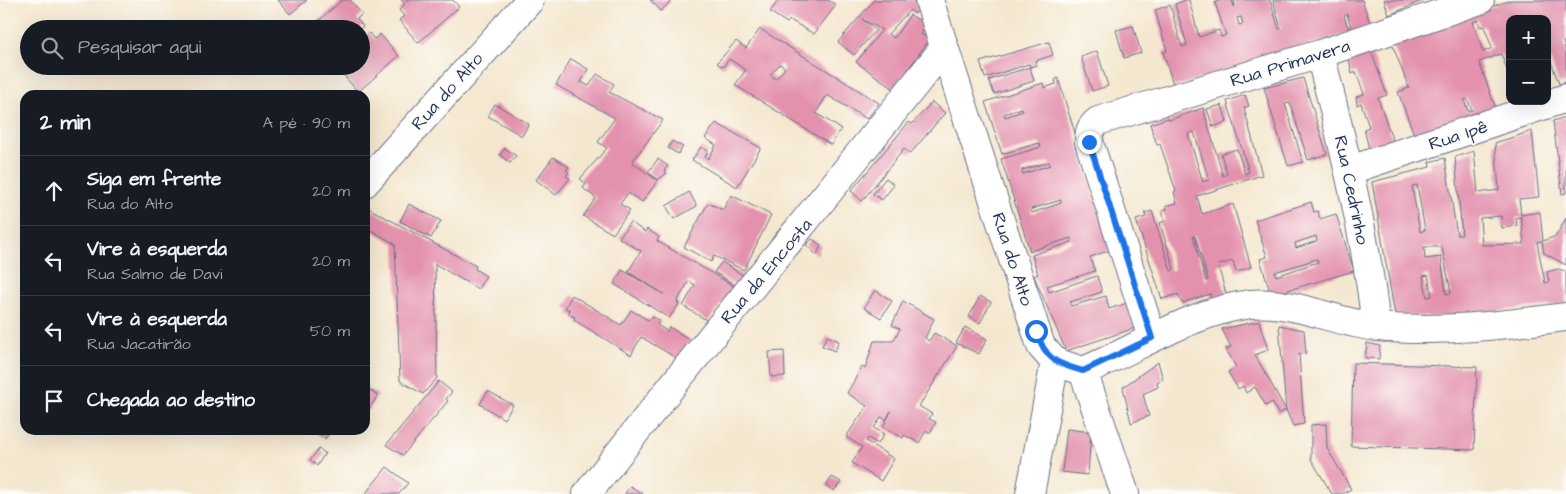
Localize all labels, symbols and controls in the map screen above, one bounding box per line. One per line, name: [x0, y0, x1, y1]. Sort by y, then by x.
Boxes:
map controls: [1506, 15, 1551, 105]
button: +: [1506, 15, 1551, 60]
search box: [20, 20, 370, 75]
street label: Rua Primavera: [1227, 33, 1353, 94]
icon: search: [38, 34, 66, 62]
text: Pesquisar aqui: [78, 34, 201, 61]
street label: Rua do Alto: [406, 47, 489, 136]
button: −: [1506, 60, 1551, 105]
text: 2 min: [40, 108, 90, 137]
text: A pé · 90 m: [263, 112, 350, 134]
street label: Rua Ipê: [1425, 114, 1491, 157]
route end: [1078, 131, 1101, 154]
street label: Rua Cedrinho: [1328, 133, 1375, 247]
text: Siga em frente: [87, 166, 221, 193]
icon: ahead: [40, 177, 68, 205]
text: 20 m: [312, 180, 350, 202]
text: Rua do Alto: [87, 193, 173, 215]
street label: Rua do Alto: [986, 209, 1039, 309]
street label: Rua da Encosta: [715, 213, 818, 329]
text: Vire à esquerda: [87, 236, 227, 263]
icon: left: [40, 247, 68, 275]
text: 20 m: [312, 250, 350, 272]
text: Rua Salmo de Davi: [87, 263, 222, 285]
text: Vire à esquerda: [87, 306, 227, 333]
icon: left: [40, 317, 68, 345]
text: 50 m: [310, 320, 350, 342]
route start: [1025, 320, 1048, 343]
text: Rua Jacatirão: [87, 333, 191, 355]
icon: arrive: [40, 387, 68, 415]
text: Chegada ao destino: [87, 387, 255, 414]

